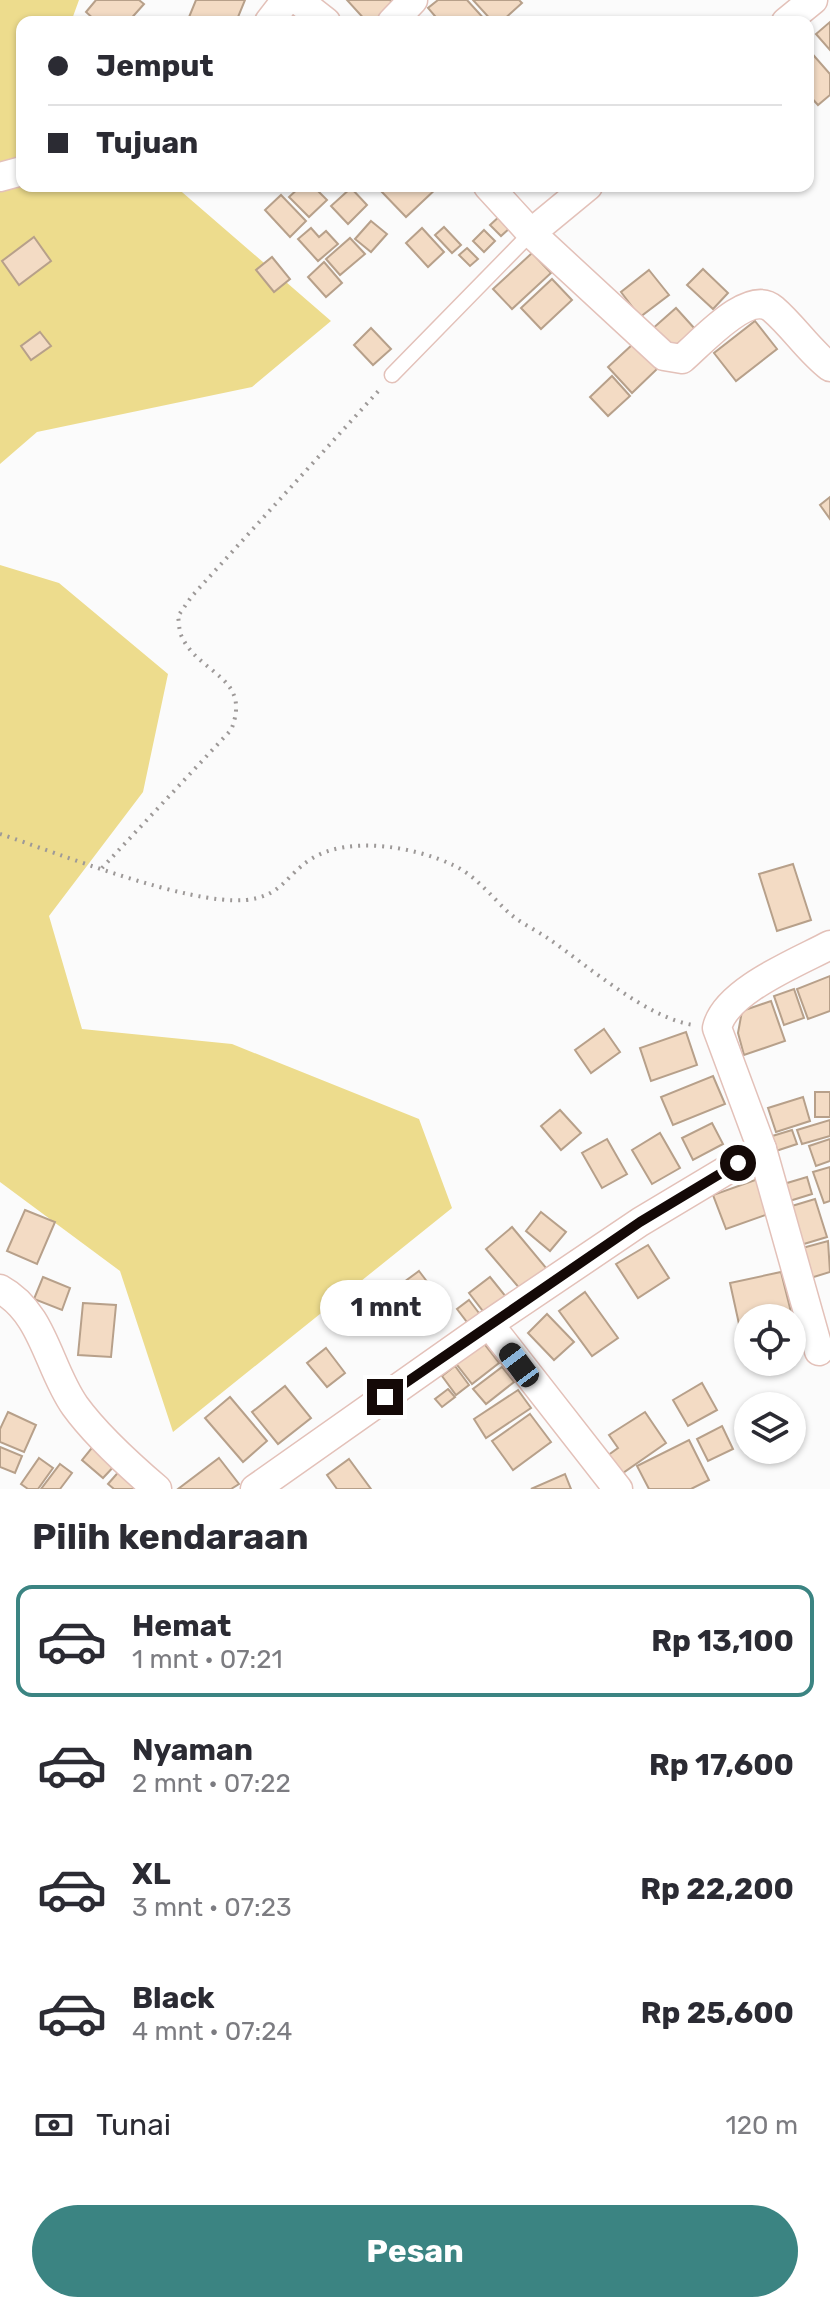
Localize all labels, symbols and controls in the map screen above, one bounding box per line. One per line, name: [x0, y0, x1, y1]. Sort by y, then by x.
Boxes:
text: Jemput: [96, 48, 214, 84]
text: Tujuan: [96, 125, 198, 161]
route start: [720, 1145, 756, 1181]
callout: 1 mnt: [319, 1281, 451, 1337]
text: 1 mnt: [351, 1292, 422, 1323]
map controls: [734, 1304, 806, 1464]
button: locate: [734, 1304, 806, 1376]
car: [495, 1339, 543, 1391]
route end: [367, 1379, 403, 1415]
button: layers: [734, 1392, 806, 1464]
text: Pilih kendaraan: [32, 1515, 309, 1558]
icon: car: [36, 1605, 108, 1677]
text: Hemat: [132, 1608, 231, 1644]
text: Rp 13,100: [651, 1623, 794, 1659]
text: 1 mnt · 07:21: [132, 1644, 283, 1675]
icon: car: [36, 1729, 108, 1801]
text: Nyaman: [132, 1732, 253, 1768]
text: Rp 17,600: [649, 1747, 794, 1783]
text: 2 mnt · 07:22: [132, 1768, 291, 1799]
icon: car: [36, 1853, 108, 1925]
text: XL: [132, 1856, 171, 1892]
text: Rp 22,200: [640, 1871, 794, 1907]
text: 3 mnt · 07:23: [132, 1892, 292, 1923]
icon: car: [36, 1977, 108, 2049]
text: Black: [132, 1980, 215, 2016]
text: Rp 25,600: [641, 1995, 794, 2031]
text: 4 mnt · 07:24: [132, 2016, 292, 2047]
icon: cash: [32, 2103, 76, 2147]
text: Tunai: [96, 2107, 171, 2143]
text: 120 m: [726, 2110, 798, 2141]
button: Pesan: [32, 2205, 798, 2297]

